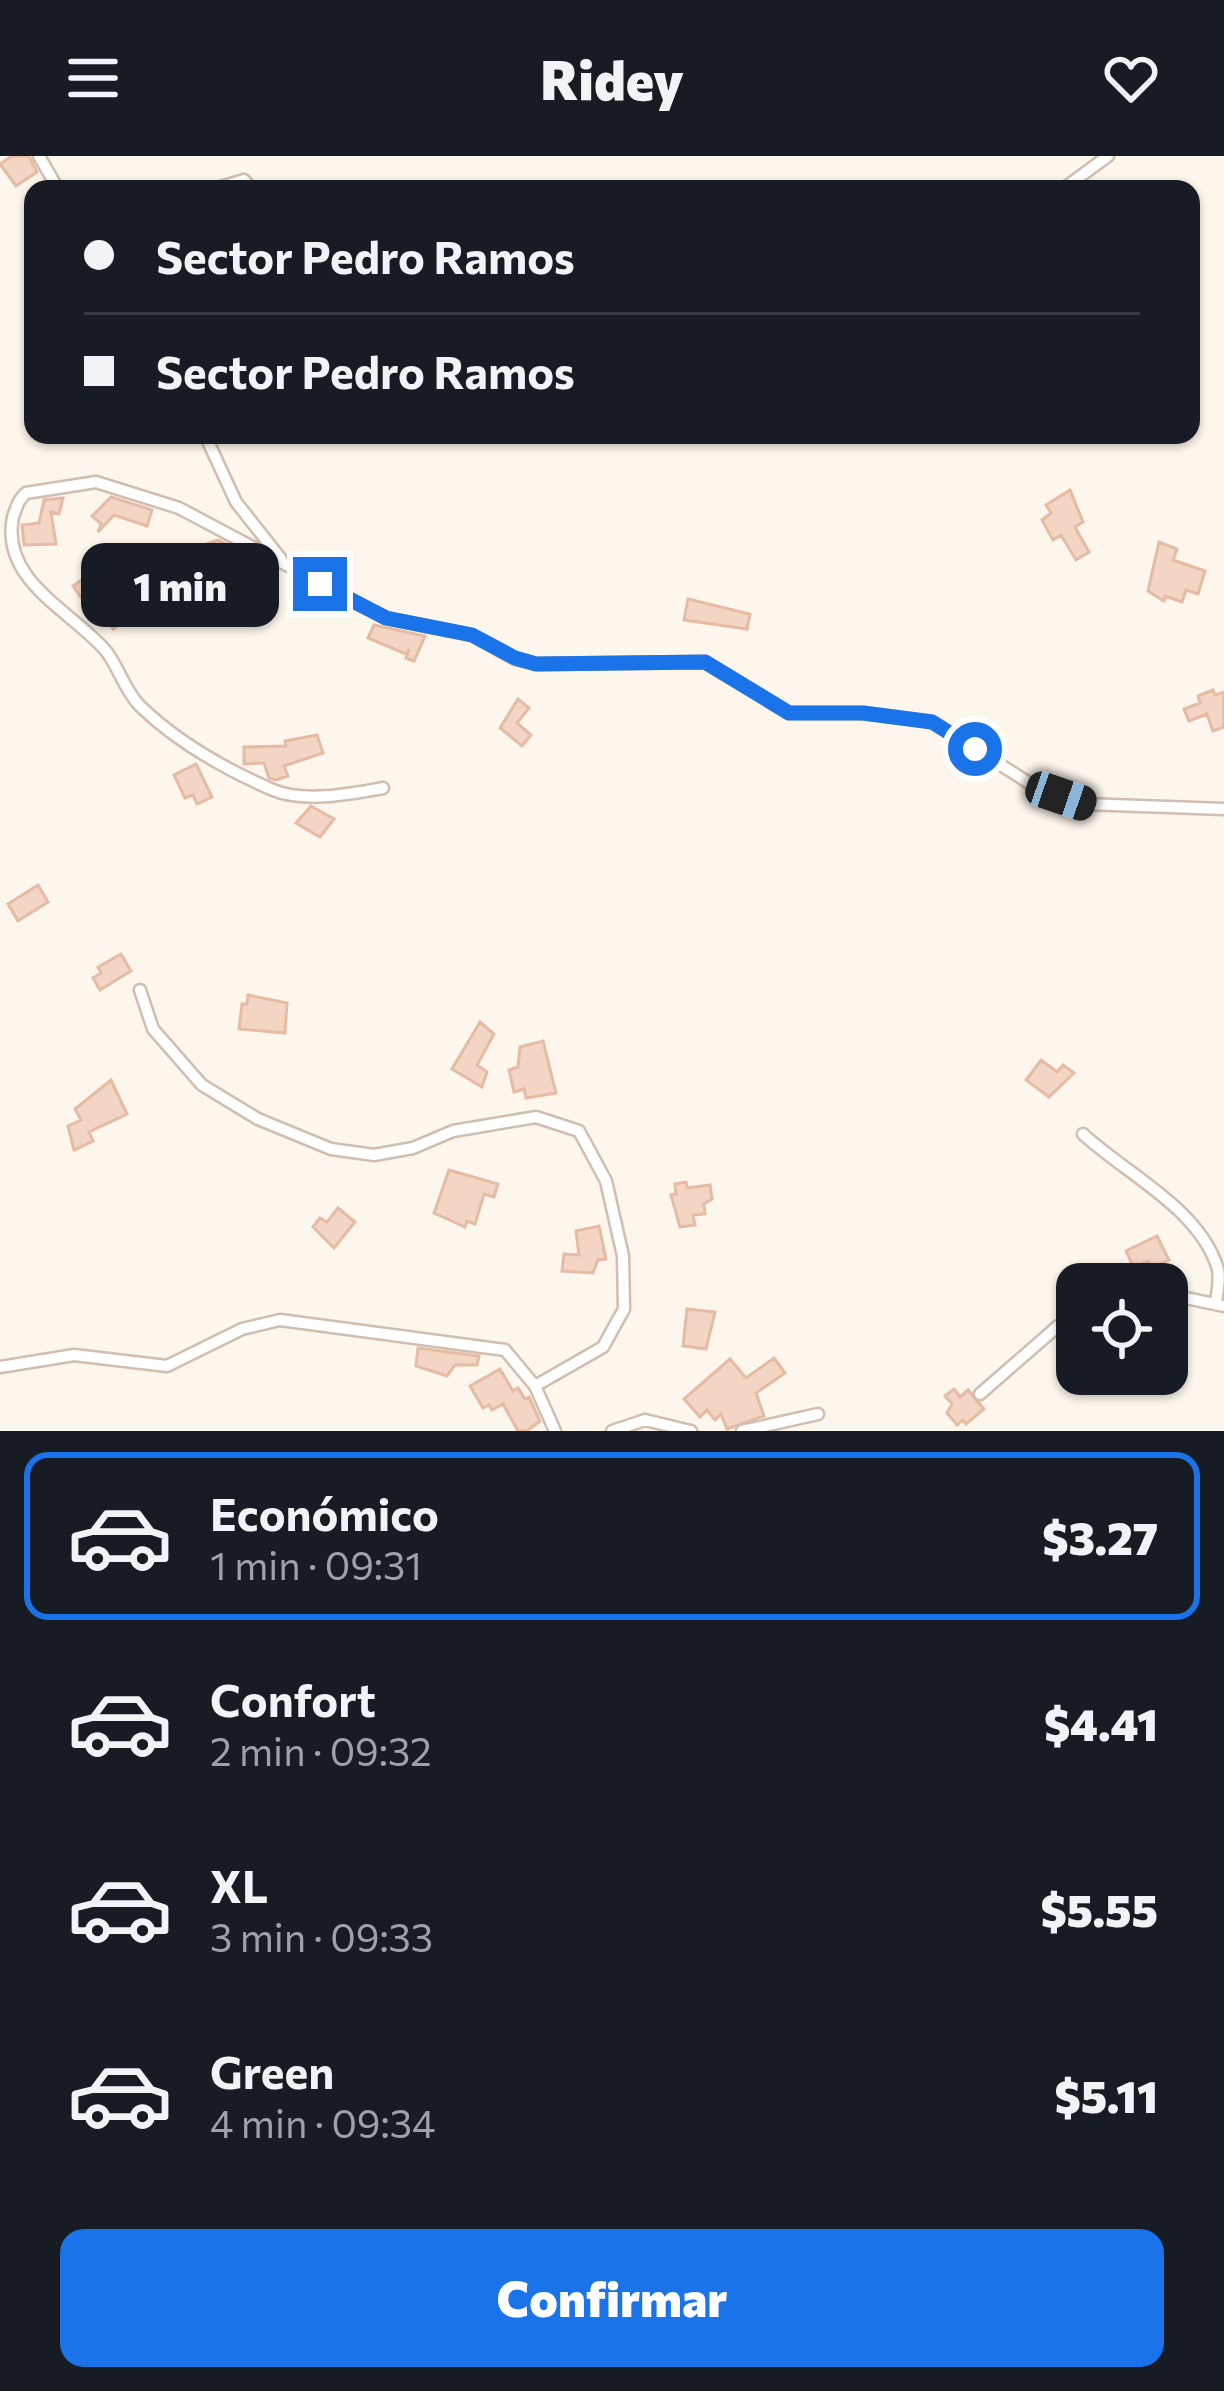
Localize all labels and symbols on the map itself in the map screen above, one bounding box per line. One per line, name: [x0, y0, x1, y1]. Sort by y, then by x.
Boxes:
callout: 1 min: [80, 542, 278, 626]
route end: [293, 557, 347, 611]
route start: [948, 722, 1002, 776]
car: [1021, 767, 1101, 825]

